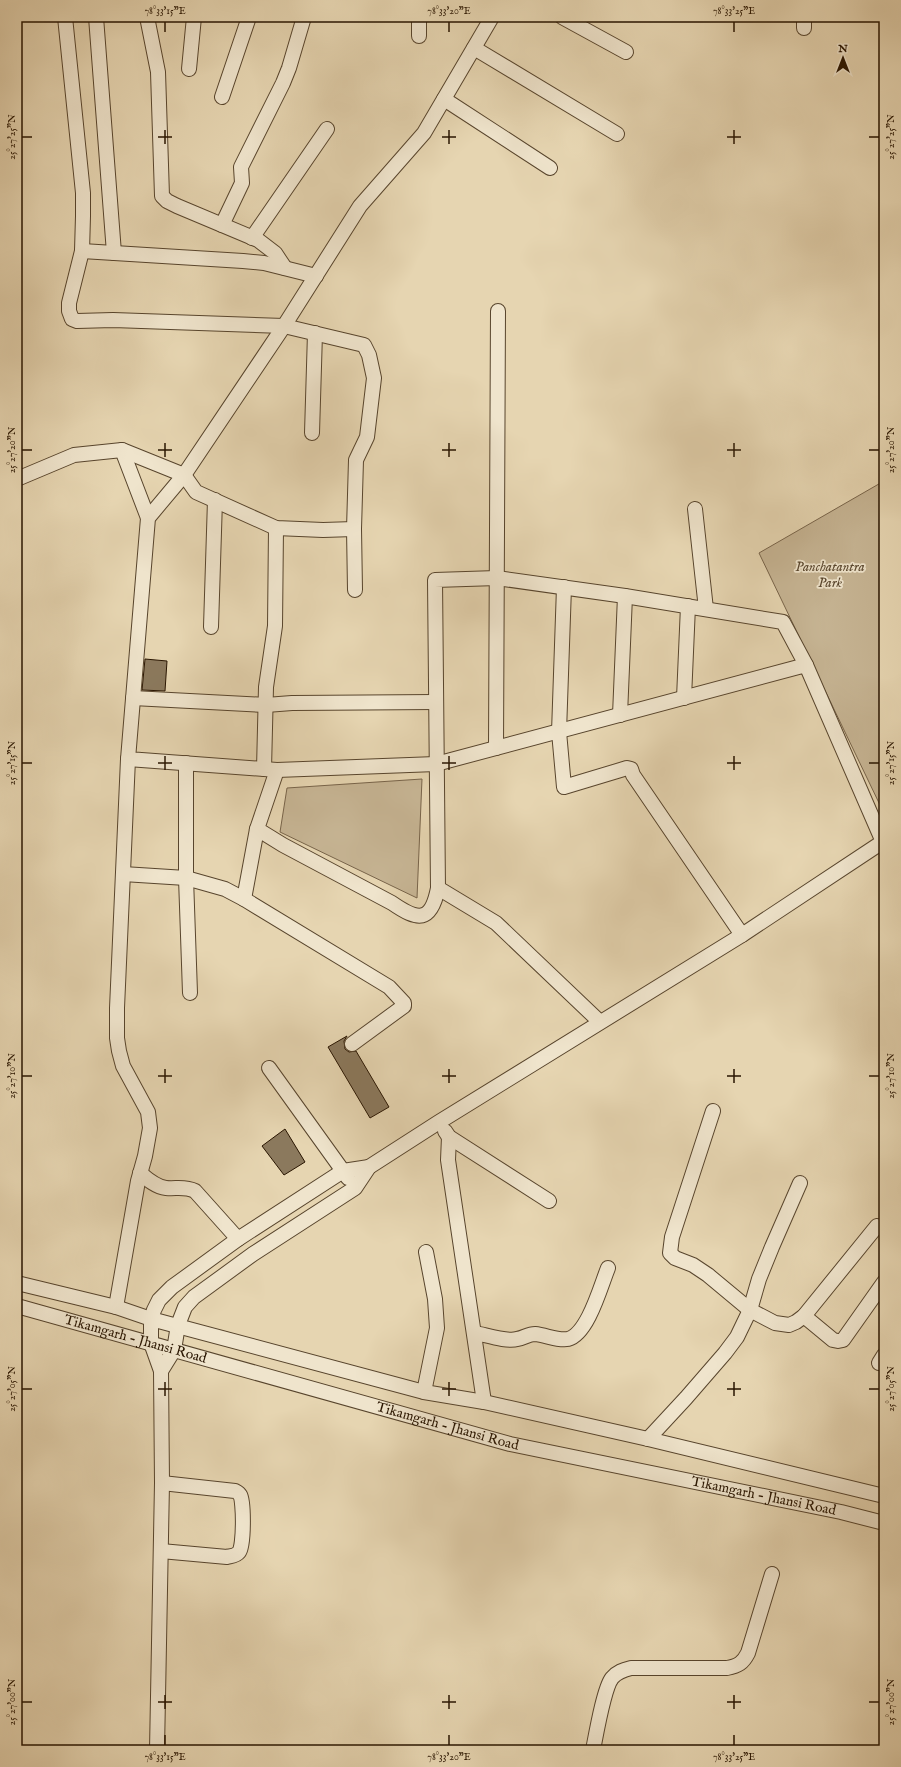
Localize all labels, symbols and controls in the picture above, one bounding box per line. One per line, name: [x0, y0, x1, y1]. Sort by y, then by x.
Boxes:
text: 78°33'15"E: [144, 5, 186, 18]
text: 78°33'20"E: [427, 5, 471, 18]
text: 78°33'25"E: [713, 5, 755, 18]
north arrow: [823, 38, 863, 78]
text: N: [837, 42, 848, 56]
text: 25°27'25"N: [6, 114, 19, 160]
text: 25°27'25"N: [885, 114, 898, 160]
text: 25°27'20"N: [6, 426, 19, 473]
text: 25°27'20"N: [885, 426, 898, 473]
park label: Panchatantra Park: [795, 558, 865, 592]
text: 25°27'15"N: [6, 740, 19, 785]
text: 25°27'15"N: [885, 740, 898, 785]
text: 25°27'10"N: [6, 1053, 19, 1099]
text: 25°27'10"N: [885, 1053, 898, 1099]
street label: Tikamgarh - Jhansi Road: [62, 1311, 209, 1368]
text: 25°27'05"N: [6, 1366, 19, 1412]
text: 25°27'05"N: [885, 1366, 898, 1412]
street label: Tikamgarh - Jhansi Road: [374, 1398, 521, 1455]
street label: Tikamgarh - Jhansi Road: [690, 1472, 838, 1520]
text: 25°27'00"N: [6, 1678, 19, 1725]
text: 25°27'00"N: [885, 1678, 898, 1725]
text: 78°33'15"E: [144, 1751, 186, 1764]
text: 78°33'20"E: [427, 1751, 471, 1764]
text: 78°33'25"E: [713, 1751, 755, 1764]

